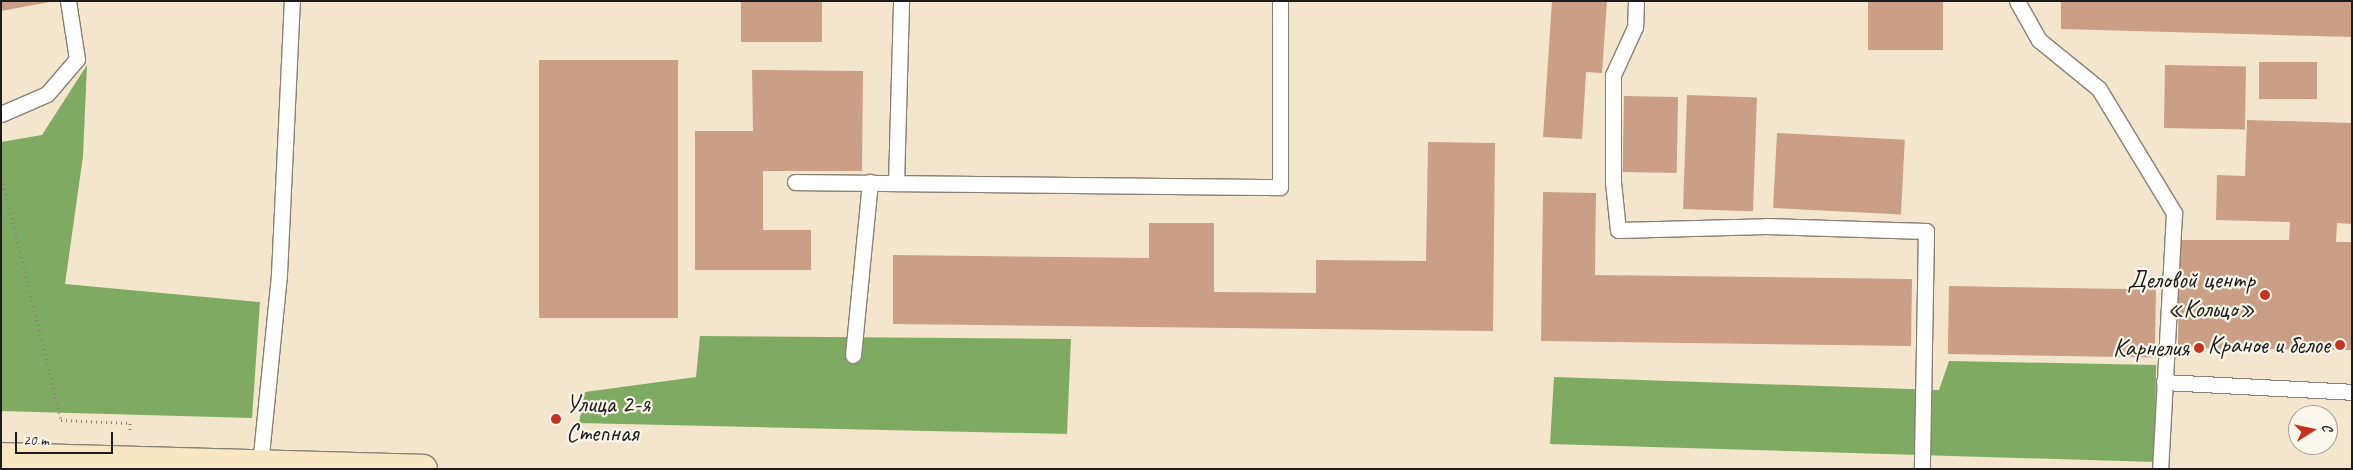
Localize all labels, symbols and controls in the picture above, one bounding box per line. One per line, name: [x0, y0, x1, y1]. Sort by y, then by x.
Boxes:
place label: Деловой центр «Кольцо»: [2127, 266, 2255, 325]
marker: Деловой центр «Кольцо»: [2259, 289, 2271, 301]
place label: Краное и белое: [2209, 330, 2330, 360]
place label: Карнелия: [2113, 333, 2189, 363]
marker: Краное и белое: [2334, 339, 2346, 351]
marker: Карнелия: [2193, 342, 2205, 354]
place label: Улица 2-я Степная: [566, 390, 650, 449]
north arrow: [2288, 405, 2338, 455]
marker: Улица 2-я Степная: [550, 413, 562, 425]
scale bar: [18, 422, 115, 454]
text: С: [2318, 423, 2336, 432]
text: 20 m: [23, 431, 49, 450]

